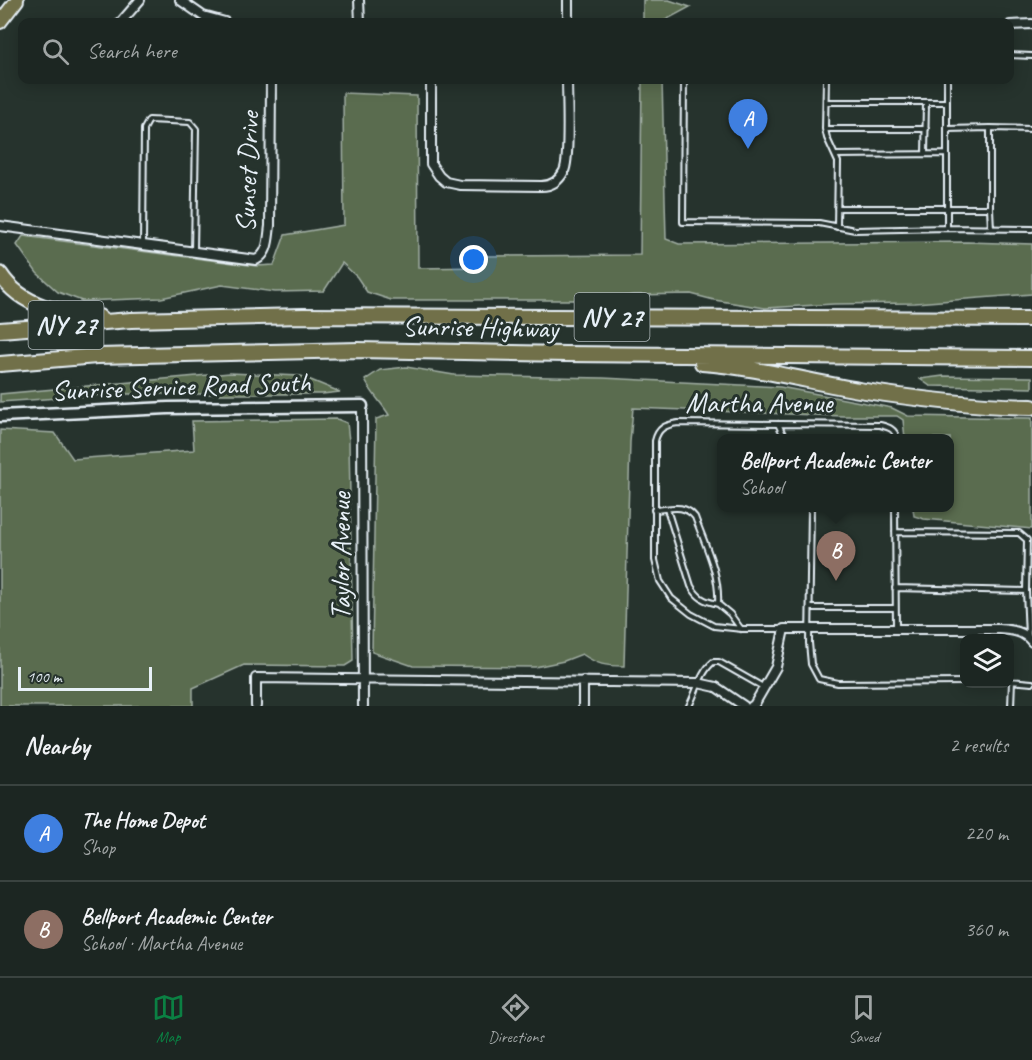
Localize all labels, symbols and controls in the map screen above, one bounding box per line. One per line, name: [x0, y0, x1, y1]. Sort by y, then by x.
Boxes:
search box: [18, 18, 1014, 84]
icon: search: [39, 35, 72, 68]
text: Search here: [87, 37, 177, 65]
pin: A: [728, 100, 768, 149]
street label: Sunset Drive: [227, 109, 267, 233]
your location: [459, 245, 488, 274]
road number: NY 27: [574, 293, 650, 341]
road number: NY 27: [28, 301, 104, 349]
street label: Sunrise Highway: [402, 308, 561, 346]
street label: Sunrise Service Road South: [51, 364, 311, 408]
street label: Martha Avenue: [686, 385, 834, 420]
popup: [717, 434, 954, 512]
text: Bellport Academic Center: [740, 447, 931, 475]
text: School: [740, 475, 783, 500]
street label: Taylor Avenue: [323, 490, 358, 620]
pin: B: [816, 532, 856, 581]
map controls: [960, 634, 1014, 688]
button: layers: [960, 634, 1014, 688]
scale bar: [18, 664, 152, 692]
text: 100 m: [27, 667, 61, 687]
text: Nearby: [24, 729, 89, 762]
text: 2 results: [949, 733, 1008, 758]
text: The Home Depot: [81, 807, 205, 835]
text: A: [38, 821, 49, 846]
text: 220 m: [965, 821, 1008, 846]
text: Shop: [81, 835, 115, 860]
text: Bellport Academic Center: [81, 903, 272, 931]
text: B: [38, 917, 49, 942]
text: 360 m: [965, 917, 1008, 942]
text: School · Martha Avenue: [81, 931, 242, 956]
tab: Map: [152, 991, 185, 1047]
tab: Directions: [488, 991, 544, 1047]
tab: Saved: [847, 991, 880, 1047]

